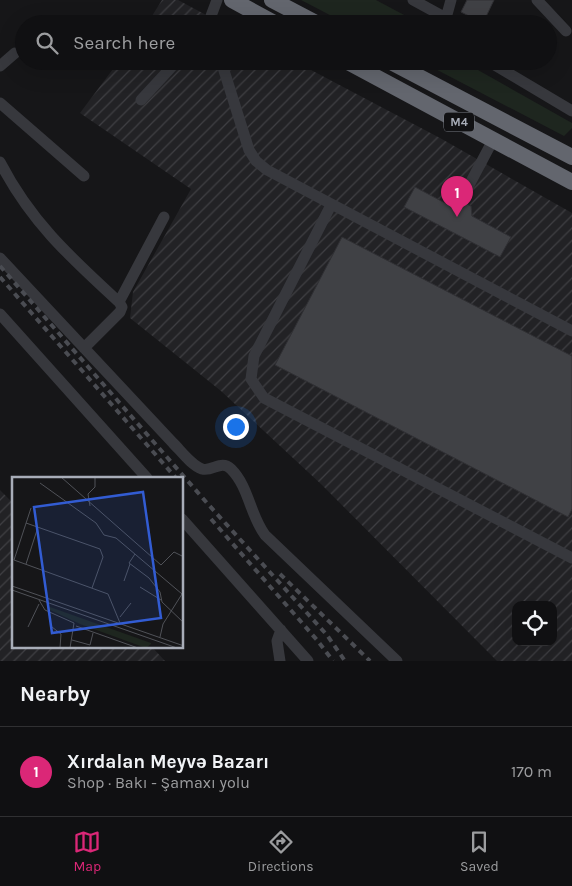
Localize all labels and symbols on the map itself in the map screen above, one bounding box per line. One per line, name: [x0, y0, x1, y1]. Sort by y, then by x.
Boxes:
road number: M4: [444, 112, 474, 132]
pin: 1: [441, 176, 473, 217]
your location: [223, 414, 249, 440]
inset map: [12, 477, 184, 648]

